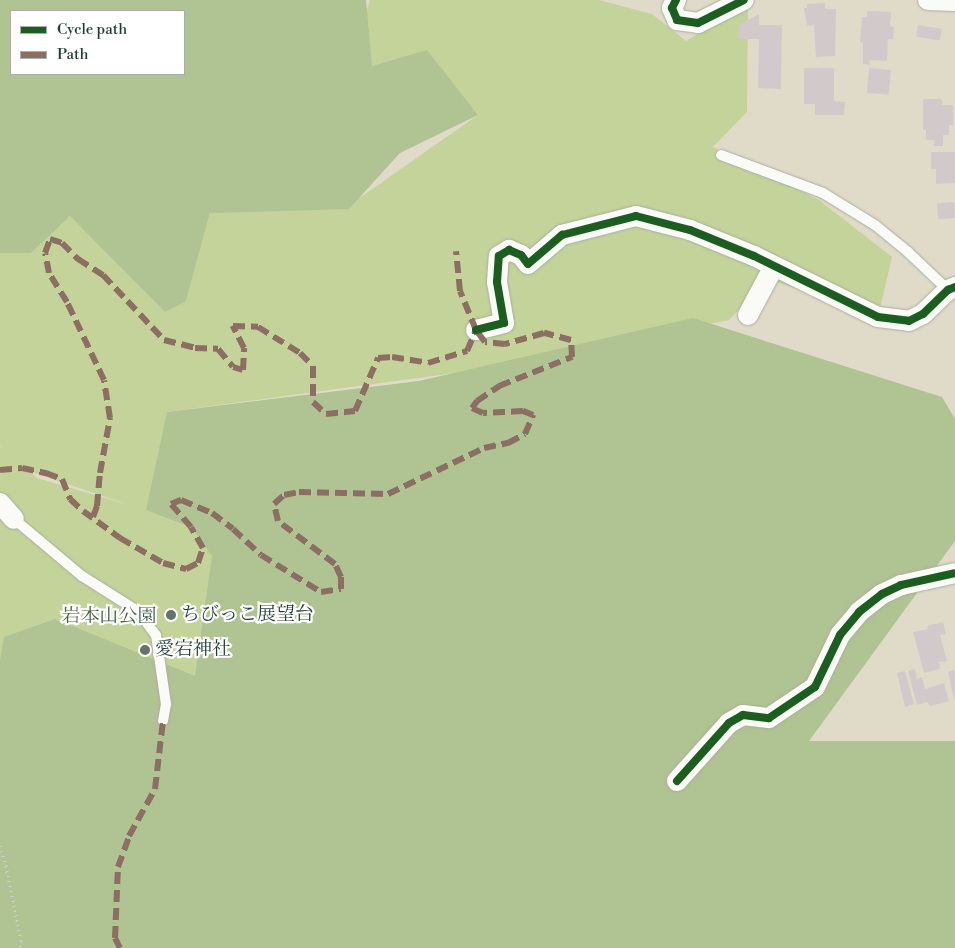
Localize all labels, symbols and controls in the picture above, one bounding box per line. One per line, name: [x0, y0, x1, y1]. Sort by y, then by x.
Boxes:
legend: [10, 10, 185, 75]
text: Cycle path: [57, 20, 127, 39]
text: Path: [57, 45, 89, 64]
place label: ちびっこ展望台: [181, 604, 314, 626]
park label: 岩本山公園: [62, 606, 156, 628]
marker: ちびっこ展望台: [165, 609, 177, 621]
place label: 愛宕神社: [155, 639, 231, 661]
marker: 愛宕神社: [139, 644, 151, 656]

